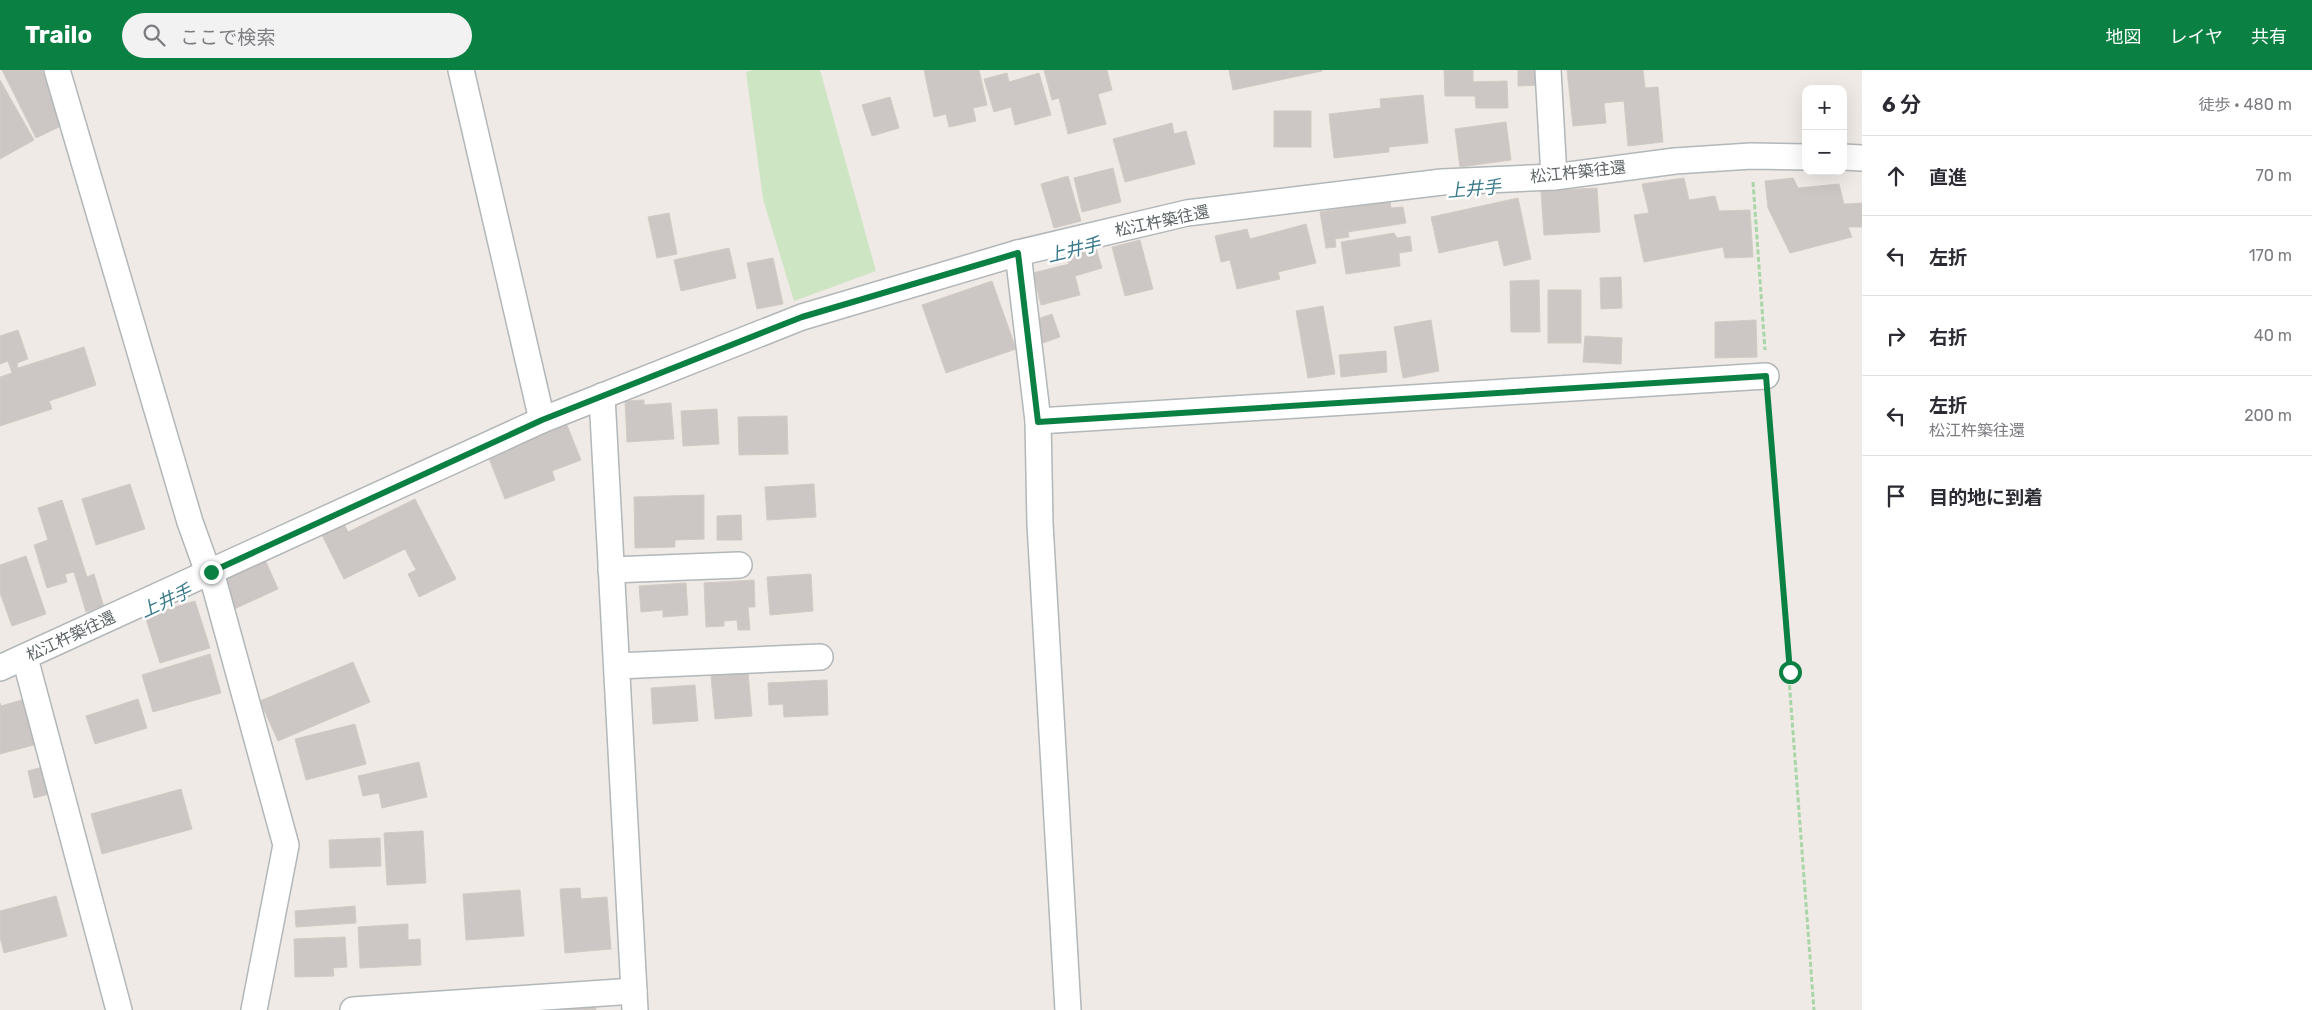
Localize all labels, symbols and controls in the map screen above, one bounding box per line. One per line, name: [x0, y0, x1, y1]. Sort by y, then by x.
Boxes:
search box: [122, 13, 472, 58]
text: Trailo: [25, 21, 92, 49]
icon: search: [140, 21, 168, 49]
text: ここで検索: [180, 26, 275, 49]
text: 地図: [2106, 26, 2142, 48]
text: レイヤ: [2170, 26, 2223, 48]
text: 共有: [2251, 26, 2287, 48]
map controls: [1802, 85, 1847, 175]
button: +: [1802, 85, 1847, 130]
text: 6 分: [1882, 92, 1921, 117]
text: 徒歩 · 480 m: [2198, 95, 2292, 114]
button: −: [1802, 130, 1847, 175]
street label: 松江杵築往還: [1529, 158, 1627, 186]
icon: ahead: [1882, 162, 1910, 190]
text: 直進: [1929, 166, 1967, 189]
text: 70 m: [2255, 166, 2292, 185]
water label: 上井手: [1446, 176, 1503, 202]
street label: 松江杵築往還: [1113, 202, 1211, 240]
water label: 上井手: [1045, 233, 1104, 267]
icon: left: [1882, 242, 1910, 270]
text: 左折: [1929, 246, 1967, 269]
text: 170 m: [2249, 246, 2292, 265]
icon: right: [1882, 322, 1910, 350]
text: 右折: [1929, 326, 1967, 349]
text: 40 m: [2254, 326, 2292, 345]
text: 左折: [1929, 394, 1967, 417]
icon: left: [1882, 402, 1910, 430]
text: 200 m: [2244, 406, 2292, 425]
text: 松江杵築往還: [1929, 421, 2025, 440]
icon: arrive: [1882, 482, 1910, 510]
text: 目的地に到着: [1929, 486, 2043, 509]
route end: [200, 561, 223, 584]
water label: 上井手: [137, 579, 196, 622]
street label: 松江杵築往還: [23, 607, 119, 665]
route start: [1779, 661, 1802, 684]

